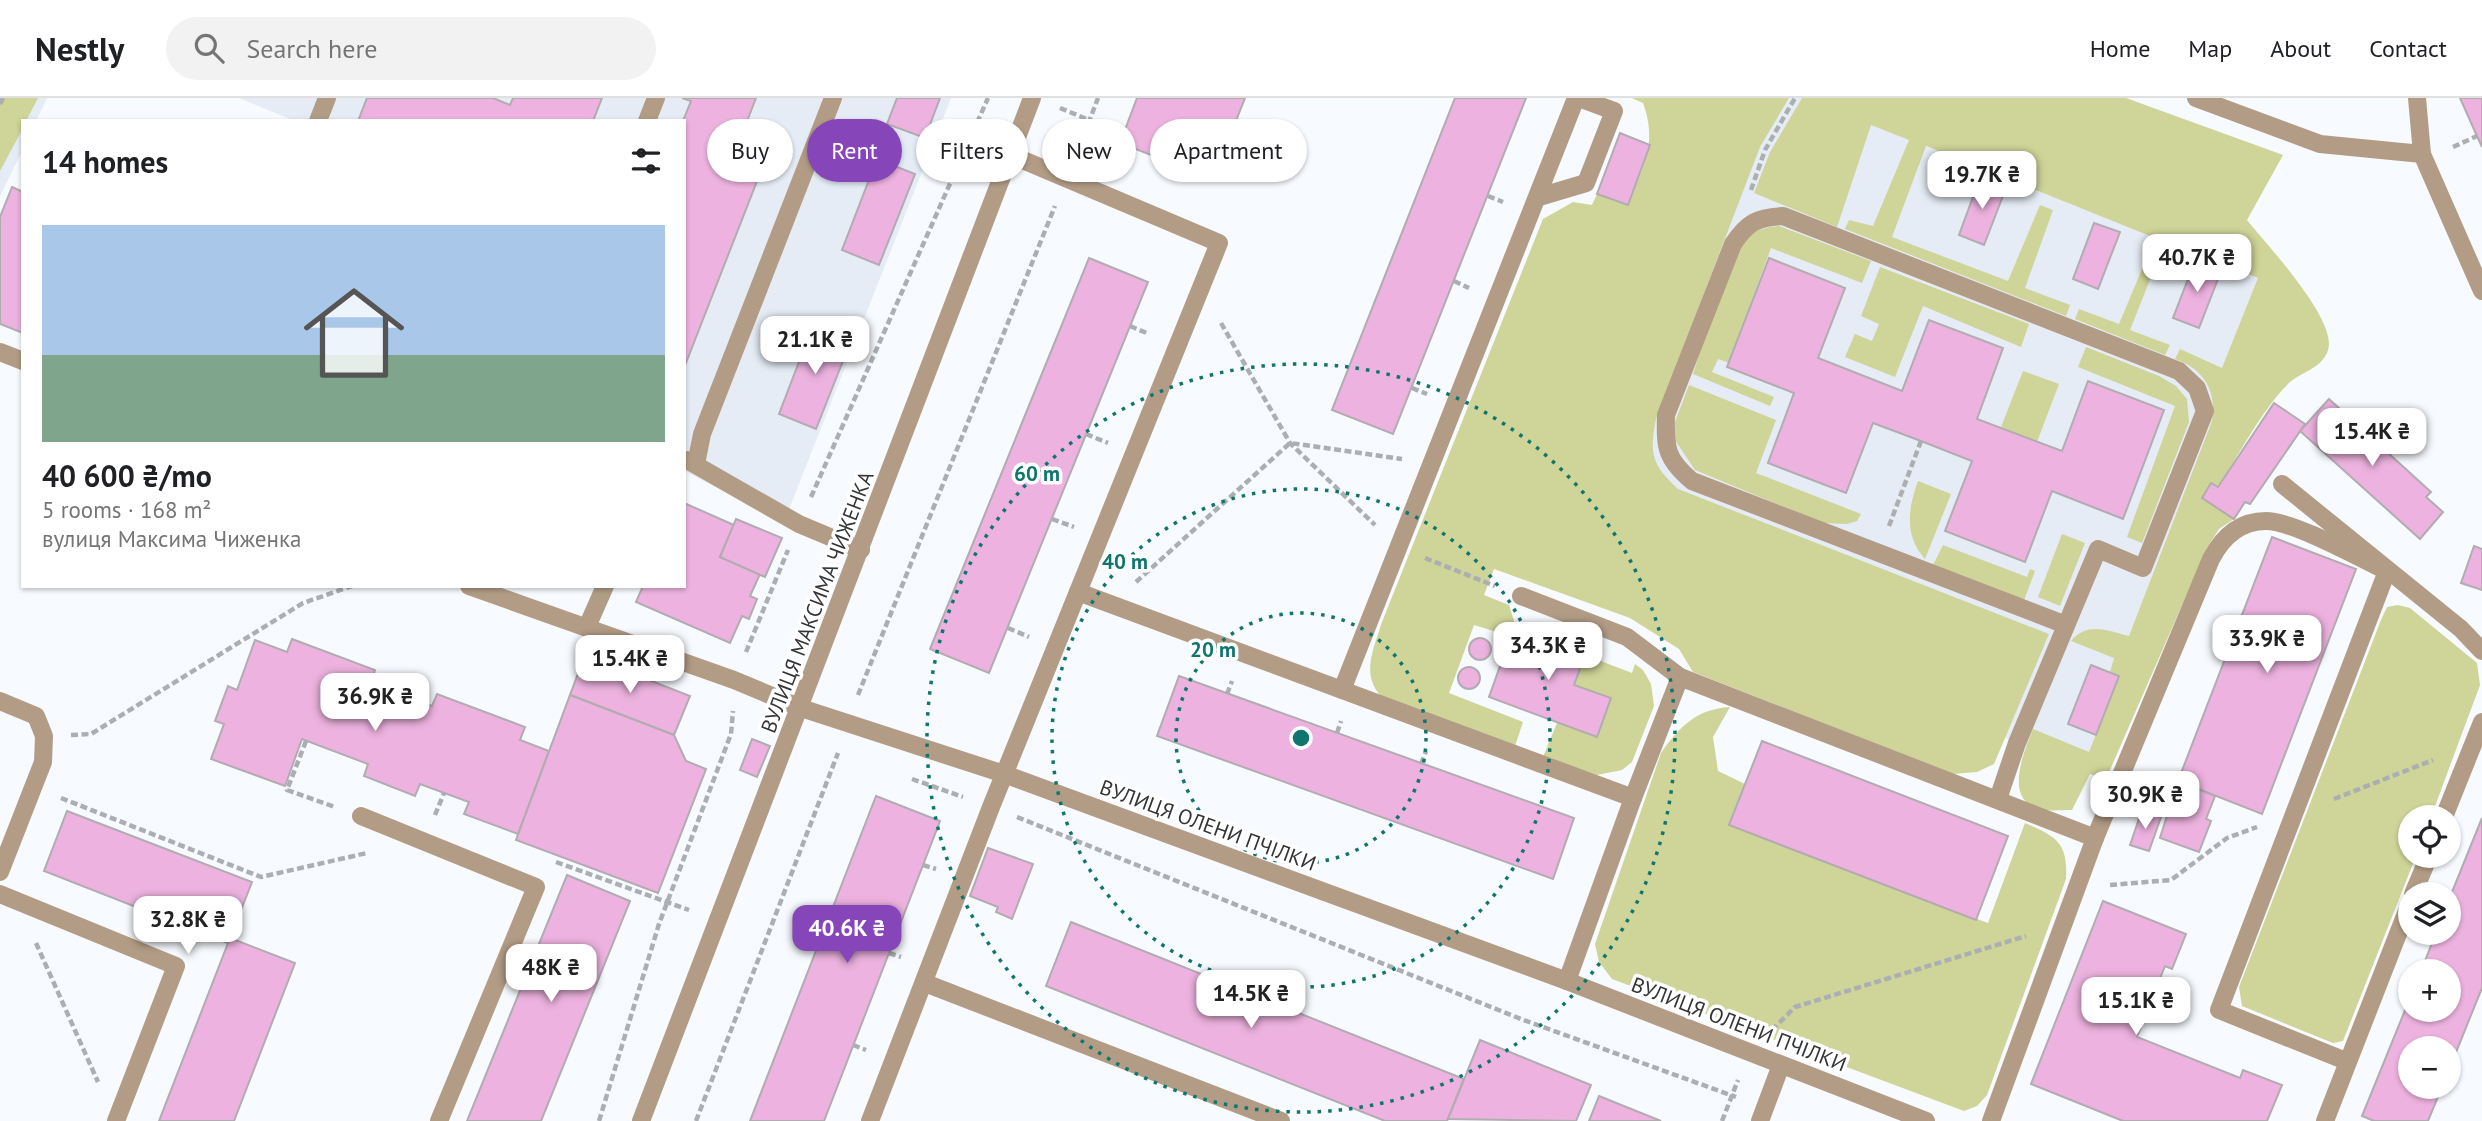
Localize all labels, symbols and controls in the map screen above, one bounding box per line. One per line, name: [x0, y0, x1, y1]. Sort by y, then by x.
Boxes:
search box: [166, 17, 656, 80]
text: Nestly: [35, 27, 124, 70]
icon: search: [190, 29, 228, 67]
text: Search here: [246, 32, 378, 65]
text: Home: [2090, 33, 2150, 64]
text: Map: [2188, 33, 2232, 64]
text: About: [2270, 33, 2331, 64]
text: Contact: [2369, 33, 2447, 64]
chip: Buy: [707, 119, 793, 182]
chip: Rent: [807, 119, 902, 182]
chip: Filters: [916, 119, 1028, 182]
chip: New: [1042, 119, 1136, 182]
chip: Apartment: [1150, 119, 1307, 182]
text: 14 homes: [42, 142, 168, 181]
icon: filters: [627, 142, 665, 180]
pin: 19.7K ₴: [1917, 152, 2047, 211]
text: 19.7K ₴: [1943, 159, 2021, 188]
pin: 40.7K ₴: [2132, 234, 2262, 294]
text: 40.7K ₴: [2158, 242, 2236, 271]
icon: home: [291, 270, 417, 396]
pin: 21.1K ₴: [750, 316, 880, 376]
text: 21.1K ₴: [776, 324, 854, 353]
pin: 15.4K ₴: [2307, 408, 2437, 468]
text: 15.4K ₴: [2333, 416, 2411, 445]
text: 40 600 ₴/mo: [42, 456, 212, 495]
text: 60 m: [1014, 460, 1060, 487]
street label: ВУЛИЦЯ МАКСИМА ЧИЖЕНКА: [755, 467, 880, 737]
text: 5 rooms · 168 m²: [42, 495, 211, 524]
text: вулиця Максима Чиженка: [42, 524, 301, 553]
text: 40 m: [1102, 548, 1148, 575]
pin: 33.9K ₴: [2202, 616, 2332, 675]
pin: 34.3K ₴: [1483, 622, 1613, 682]
text: 33.9K ₴: [2228, 623, 2306, 652]
text: 34.3K ₴: [1509, 630, 1587, 659]
pin: 15.4K ₴: [565, 636, 695, 695]
text: 20 m: [1190, 636, 1236, 663]
text: 15.4K ₴: [591, 643, 669, 672]
pin: 36.9K ₴: [310, 674, 440, 733]
text: 36.9K ₴: [336, 681, 414, 710]
centre of rings: [1289, 726, 1313, 750]
pin: 30.9K ₴: [2080, 772, 2210, 831]
street label: ВУЛИЦЯ ОЛЕНИ ПЧІЛКИ: [1096, 773, 1320, 877]
text: 30.9K ₴: [2106, 779, 2184, 808]
map controls: [2398, 805, 2461, 1099]
button: locate: [2398, 805, 2461, 868]
button: layers: [2398, 882, 2461, 945]
pin: 32.8K ₴: [123, 896, 253, 956]
text: 32.8K ₴: [149, 904, 227, 933]
pin: 40.6K ₴: [782, 906, 912, 965]
text: 40.6K ₴: [808, 913, 886, 942]
pin: 48K ₴: [502, 944, 600, 1004]
text: 48K ₴: [522, 952, 580, 981]
button: +: [2398, 959, 2461, 1022]
pin: 14.5K ₴: [1186, 970, 1316, 1030]
street label: ВУЛИЦЯ ОЛЕНИ ПЧІЛКИ: [1628, 971, 1850, 1077]
text: 14.5K ₴: [1212, 978, 1290, 1007]
pin: 15.1K ₴: [2071, 978, 2201, 1037]
text: 15.1K ₴: [2097, 985, 2175, 1014]
button: −: [2398, 1036, 2461, 1099]

